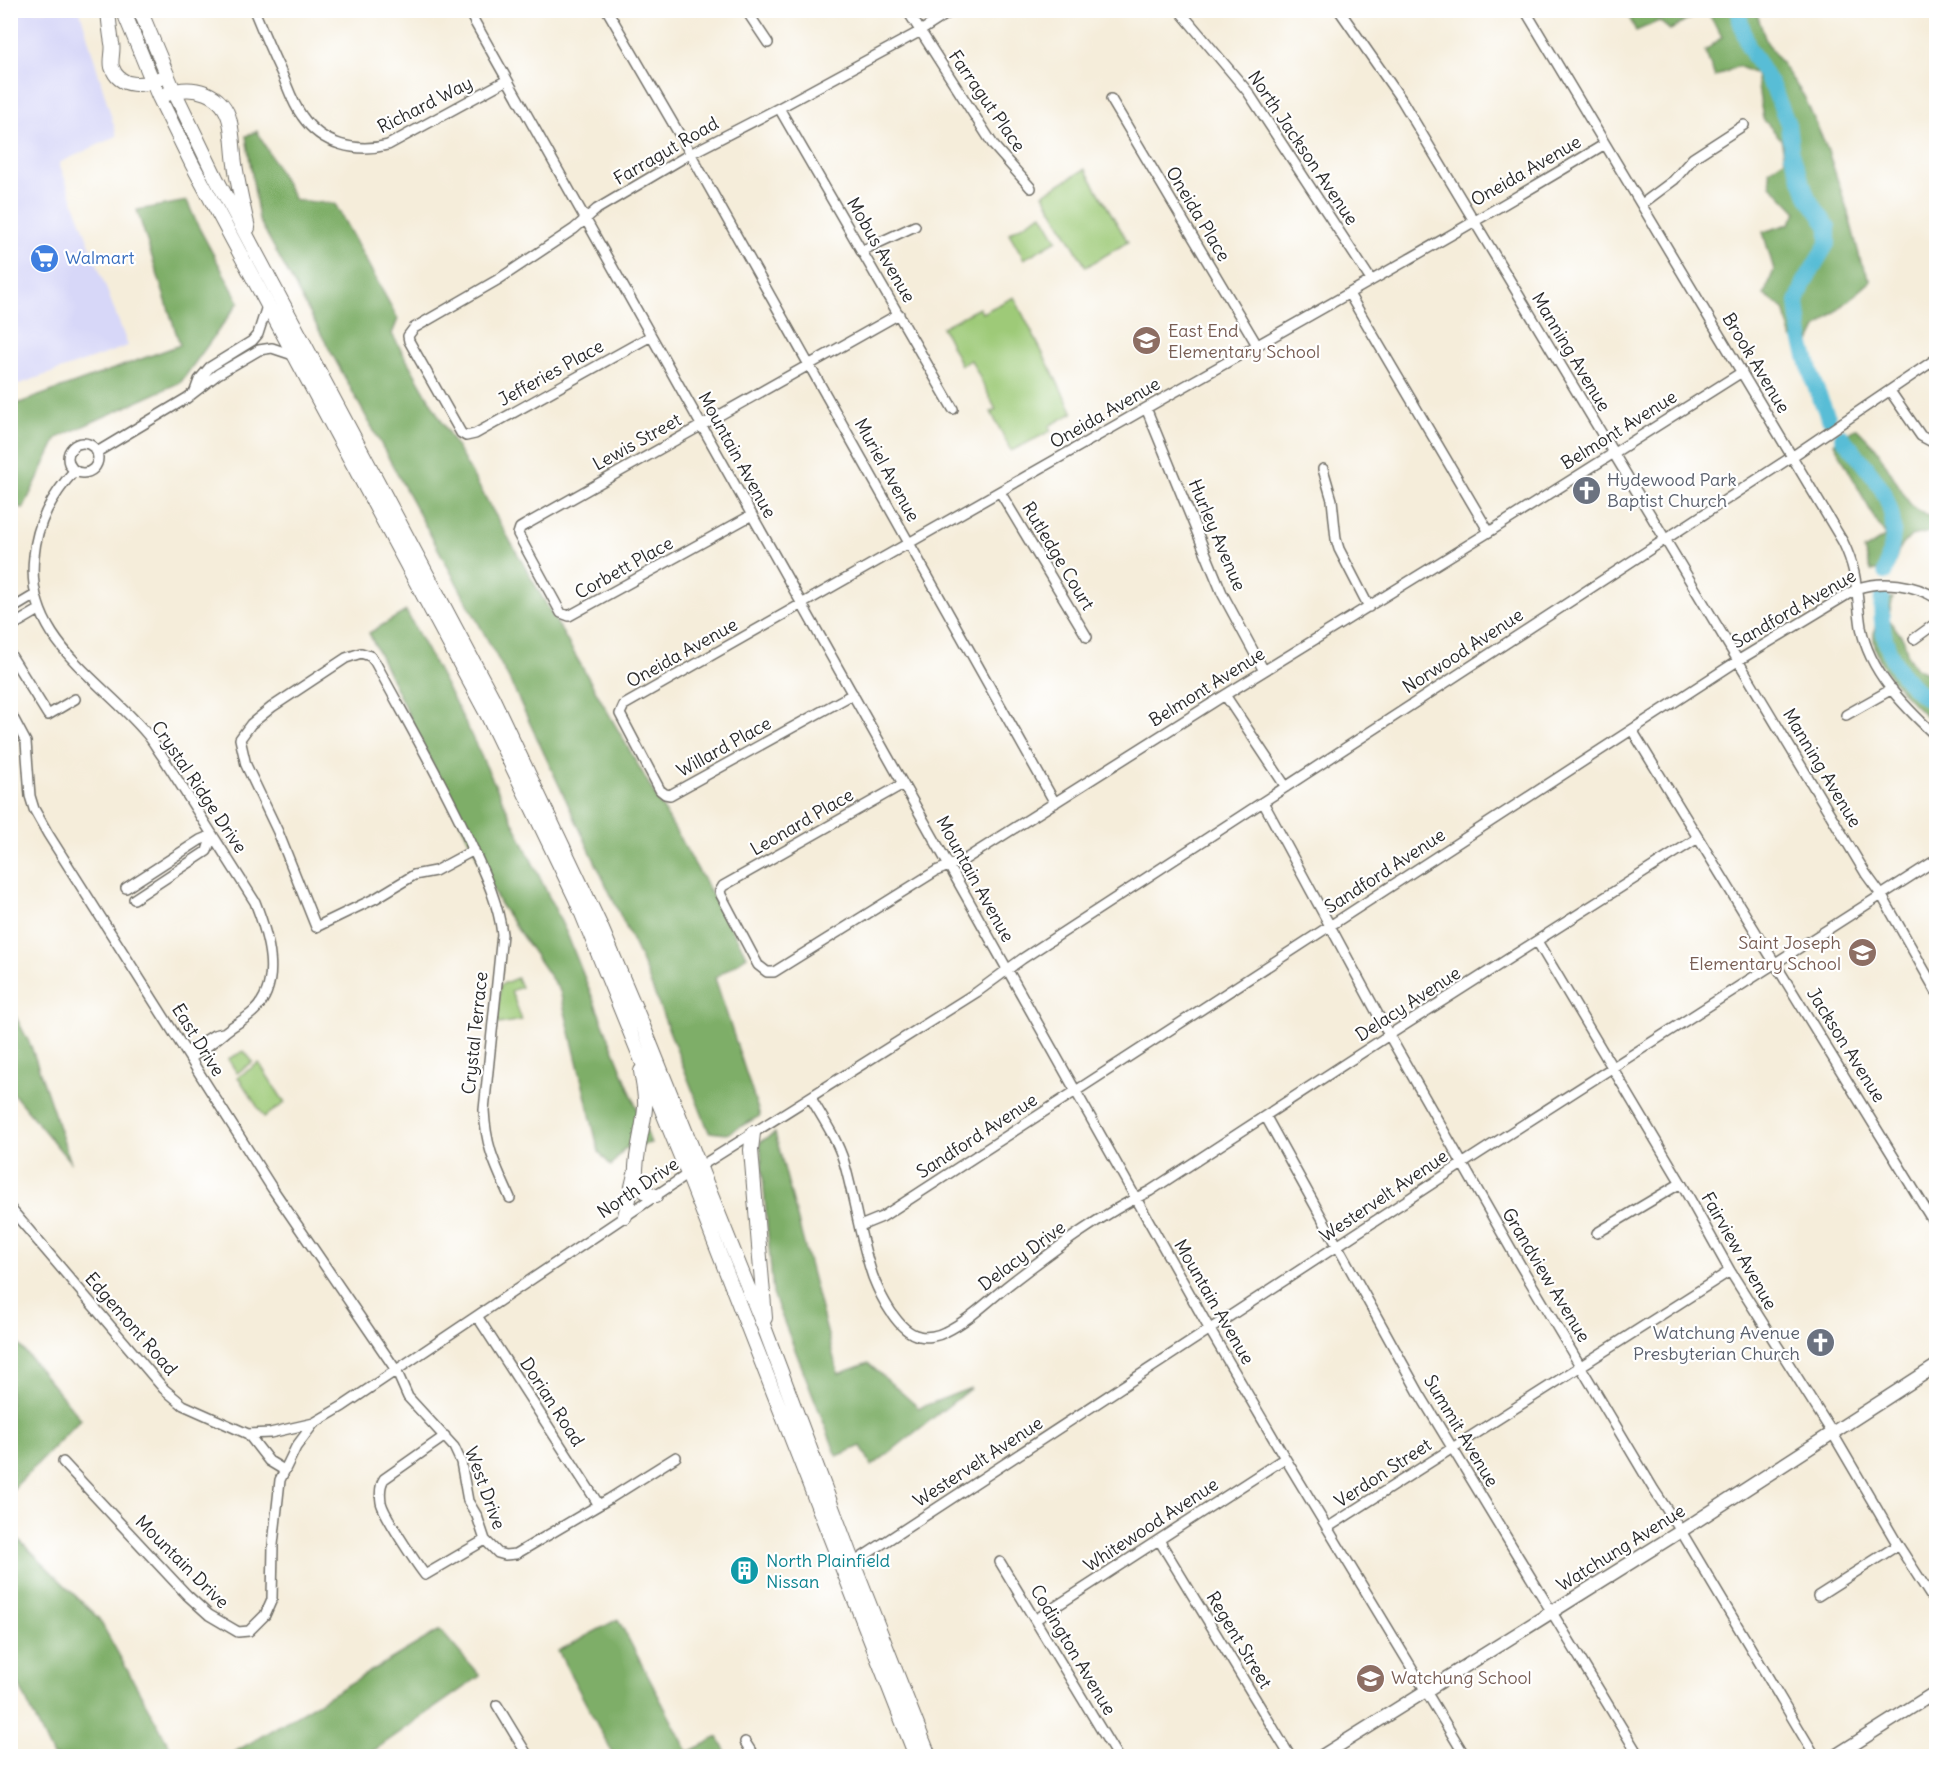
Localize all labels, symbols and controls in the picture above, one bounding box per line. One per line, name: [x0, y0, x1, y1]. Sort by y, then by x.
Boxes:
street label: Farragut Place: [944, 45, 1031, 156]
street label: North Jackson Avenue: [1243, 66, 1364, 229]
street label: Richard Way: [373, 71, 476, 138]
street label: Farragut Road: [609, 111, 723, 190]
street label: Oneida Avenue: [1466, 130, 1585, 211]
street label: Oneida Place: [1161, 162, 1236, 265]
street label: Mobus Avenue: [842, 193, 921, 307]
supermarket icon: Walmart: [28, 242, 60, 274]
place label: Walmart: [65, 246, 135, 269]
street label: Manning Avenue: [1527, 288, 1616, 415]
street label: Brook Avenue: [1717, 308, 1795, 417]
place label: East End Elementary School: [1168, 319, 1320, 363]
school or university icon: East End Elementary School: [1131, 325, 1163, 357]
street label: Jefferies Place: [494, 334, 607, 411]
street label: Oneida Avenue: [1045, 372, 1164, 453]
street label: Belmont Avenue: [1557, 385, 1681, 474]
street label: Mountain Avenue: [693, 388, 782, 522]
street label: Lewis Street: [588, 408, 685, 475]
street label: Muriel Avenue: [850, 414, 925, 526]
place label: Hydewood Park Baptist Church: [1607, 468, 1737, 512]
church icon: Hydewood Park Baptist Church: [1570, 474, 1602, 506]
street label: Hurley Avenue: [1184, 475, 1251, 594]
street label: Rutledge Court: [1017, 498, 1100, 614]
street label: Corbett Place: [571, 531, 677, 604]
street label: Sandford Avenue: [1728, 564, 1860, 653]
street label: Norwood Avenue: [1398, 603, 1527, 698]
street label: Oneida Avenue: [622, 613, 741, 693]
street label: Belmont Avenue: [1145, 642, 1269, 731]
street label: Manning Avenue: [1778, 704, 1867, 831]
street label: Willard Place: [673, 711, 775, 782]
street label: Crystal Ridge Drive: [147, 716, 252, 857]
street label: Leonard Place: [746, 783, 857, 860]
street label: Mountain Avenue: [931, 812, 1020, 946]
street label: Sandford Avenue: [1320, 823, 1449, 918]
place label: Saint Joseph Elementary School: [1689, 931, 1841, 975]
school or university icon: Saint Joseph Elementary School: [1846, 937, 1878, 969]
street label: Delacy Avenue: [1351, 961, 1465, 1046]
street label: Crystal Terrace: [457, 970, 492, 1095]
street label: Jackson Avenue: [1802, 983, 1891, 1106]
street label: East Drive: [167, 999, 230, 1080]
street label: Sandford Avenue: [912, 1088, 1041, 1183]
street label: Westervelt Avenue: [1315, 1144, 1452, 1247]
street label: North Drive: [593, 1152, 683, 1223]
street label: Fairview Avenue: [1696, 1188, 1782, 1314]
street label: Grandview Avenue: [1497, 1203, 1596, 1346]
street label: Delacy Drive: [974, 1215, 1070, 1296]
street label: Mountain Avenue: [1169, 1235, 1260, 1368]
street label: Edgemont Road: [80, 1267, 183, 1380]
place label: Watchung Avenue Presbyterian Church: [1633, 1321, 1800, 1365]
church icon: Watchung Avenue Presbyterian Church: [1805, 1327, 1837, 1359]
street label: Dorian Road: [515, 1353, 590, 1451]
street label: Summit Avenue: [1419, 1370, 1504, 1491]
street label: Westervelt Avenue: [909, 1411, 1047, 1512]
street label: Verdon Street: [1330, 1433, 1435, 1512]
street label: West Drive: [460, 1443, 511, 1532]
street label: Whitewood Avenue: [1079, 1472, 1222, 1577]
street label: Watchung Avenue: [1552, 1499, 1689, 1596]
street label: Mountain Drive: [131, 1510, 234, 1613]
place label: North Plainfield Nissan: [766, 1549, 891, 1593]
building icon: North Plainfield Nissan: [729, 1555, 761, 1587]
street label: Codington Avenue: [1025, 1580, 1121, 1719]
street label: Regent Street: [1201, 1587, 1277, 1692]
school or university icon: Watchung School: [1354, 1662, 1386, 1694]
place label: Watchung School: [1391, 1666, 1532, 1689]

